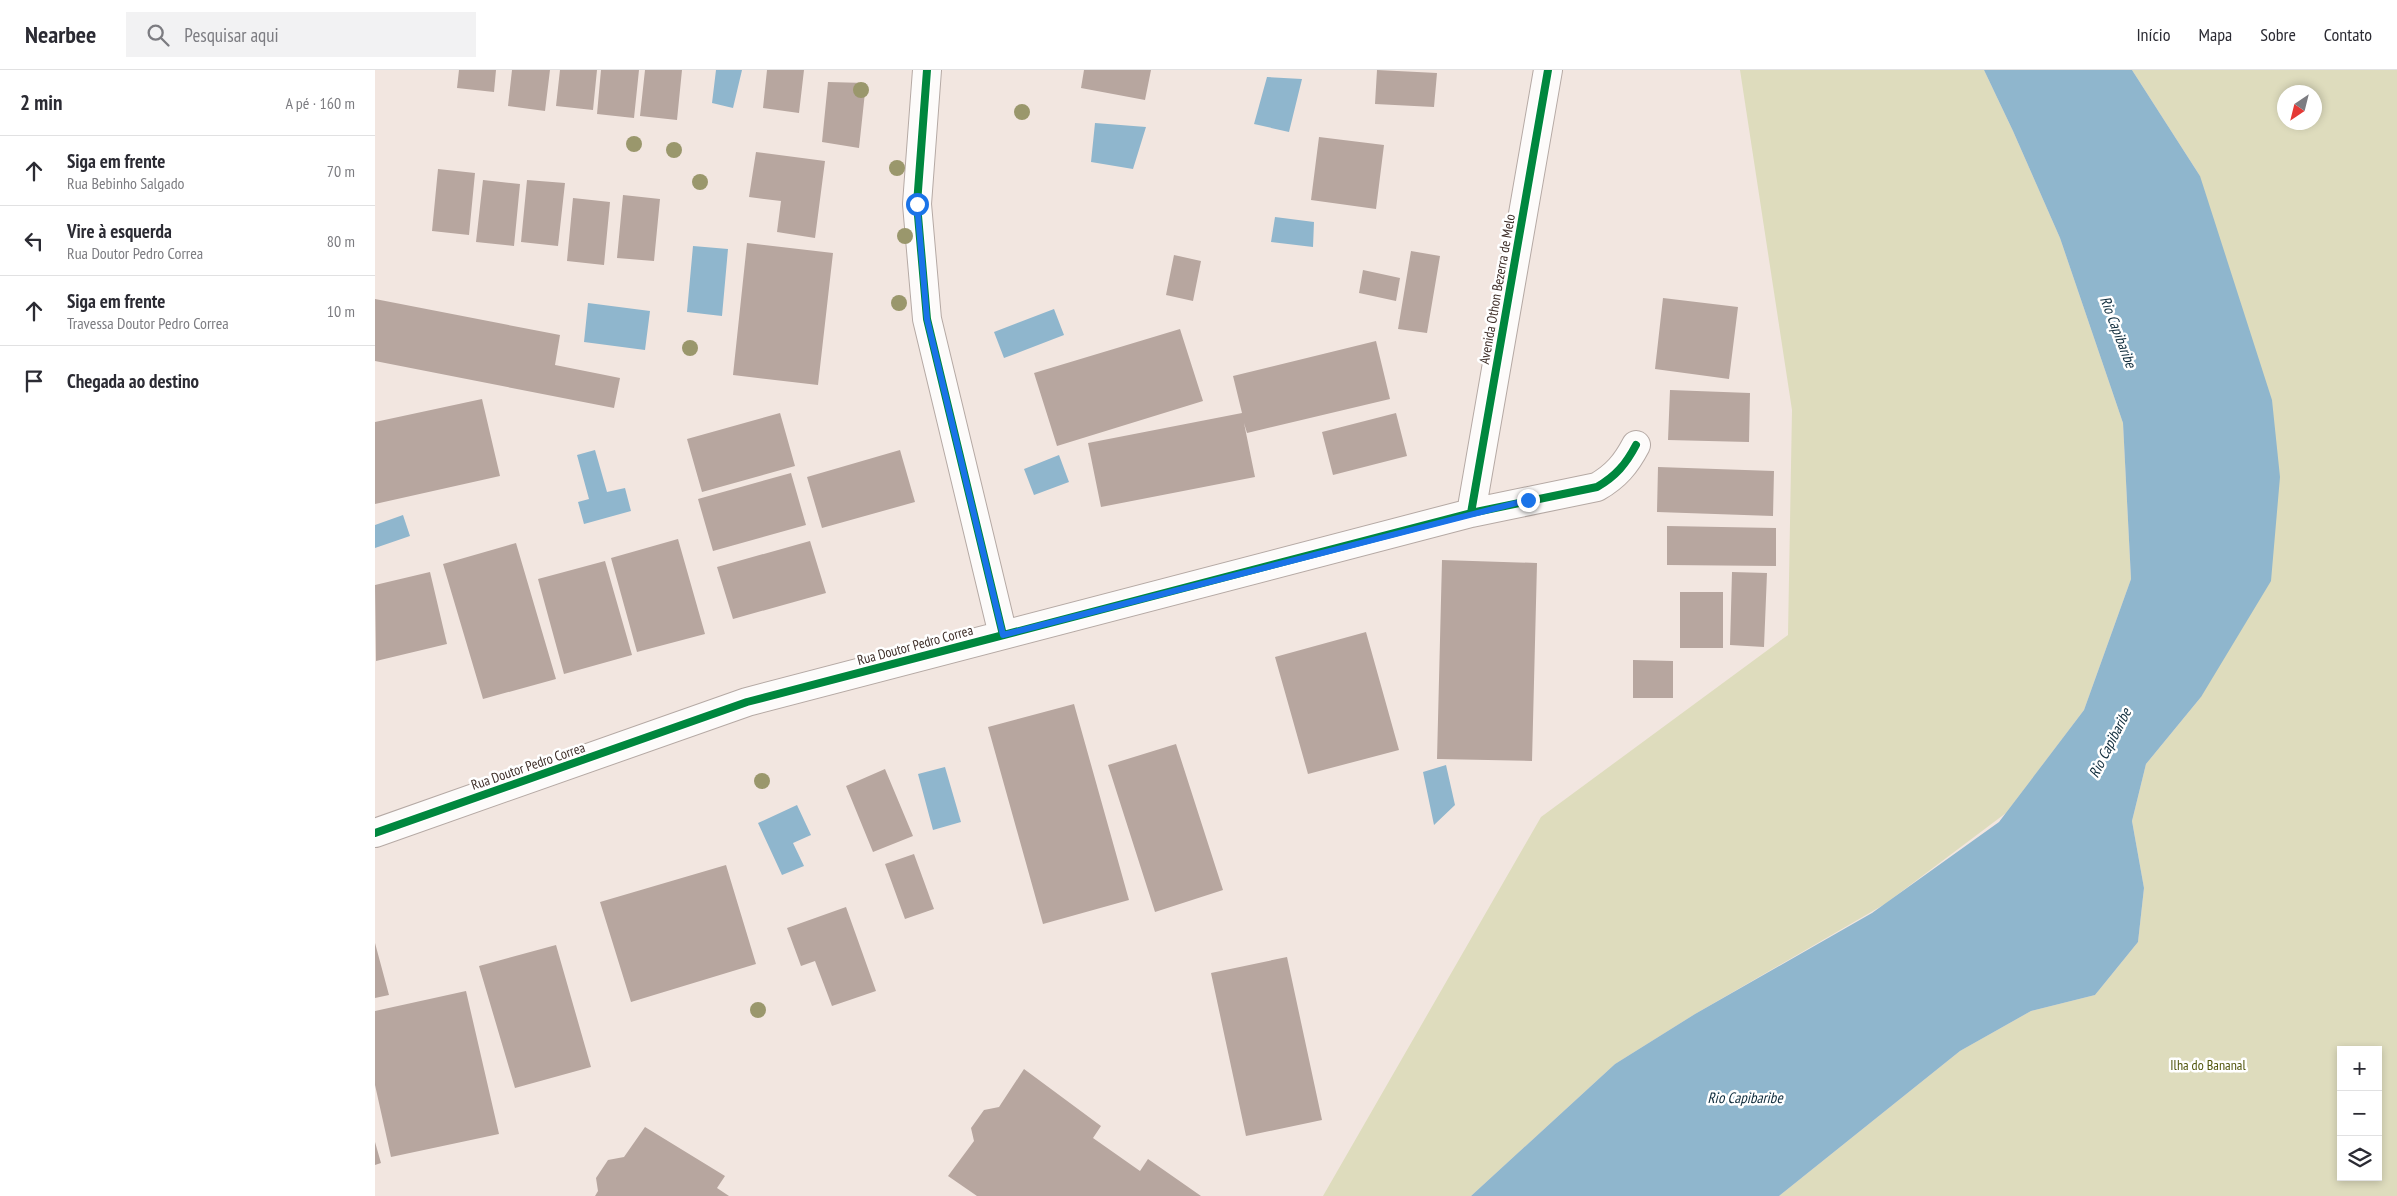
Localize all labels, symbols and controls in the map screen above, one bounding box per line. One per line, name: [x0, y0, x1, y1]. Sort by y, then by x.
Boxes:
search box: [126, 12, 476, 57]
text: Nearbee: [25, 19, 96, 50]
icon: search: [144, 21, 172, 49]
text: Pesquisar aqui: [184, 23, 279, 47]
text: Início: [2136, 23, 2170, 46]
text: Mapa: [2198, 23, 2232, 46]
text: Sobre: [2260, 23, 2296, 46]
text: Contato: [2324, 23, 2372, 46]
north arrow: [2277, 85, 2322, 130]
text: 2 min: [20, 89, 62, 116]
text: A pé · 160 m: [285, 93, 355, 113]
text: Siga em frente: [67, 149, 165, 173]
icon: ahead: [20, 157, 48, 185]
text: 70 m: [327, 161, 355, 181]
text: Rua Bebinho Salgado: [67, 173, 184, 193]
route start: [906, 193, 929, 216]
street label: Avenida Othon Bezerra de Melo: [1475, 213, 1519, 365]
text: Vire à esquerda: [67, 219, 172, 243]
icon: left: [20, 227, 48, 255]
text: 80 m: [327, 231, 355, 251]
text: Rua Doutor Pedro Correa: [67, 243, 203, 263]
text: Siga em frente: [67, 289, 165, 313]
water label: Rio Capibaribe: [2096, 293, 2141, 371]
icon: ahead: [20, 297, 48, 325]
text: 10 m: [327, 301, 355, 321]
text: Travessa Doutor Pedro Correa: [67, 313, 229, 333]
icon: arrive: [20, 367, 48, 395]
text: Chegada ao destino: [67, 369, 199, 393]
route end: [1517, 489, 1540, 512]
street label: Rua Doutor Pedro Correa: [855, 621, 975, 669]
water label: Rio Capibaribe: [2084, 704, 2135, 781]
street label: Rua Doutor Pedro Correa: [469, 738, 587, 794]
map controls: [2337, 1046, 2382, 1181]
button: +: [2337, 1046, 2382, 1091]
park label: Ilha do Bananal: [2170, 1056, 2246, 1074]
water label: Rio Capibaribe: [1707, 1088, 1783, 1107]
button: −: [2337, 1091, 2382, 1136]
button: layers: [2337, 1136, 2382, 1181]

